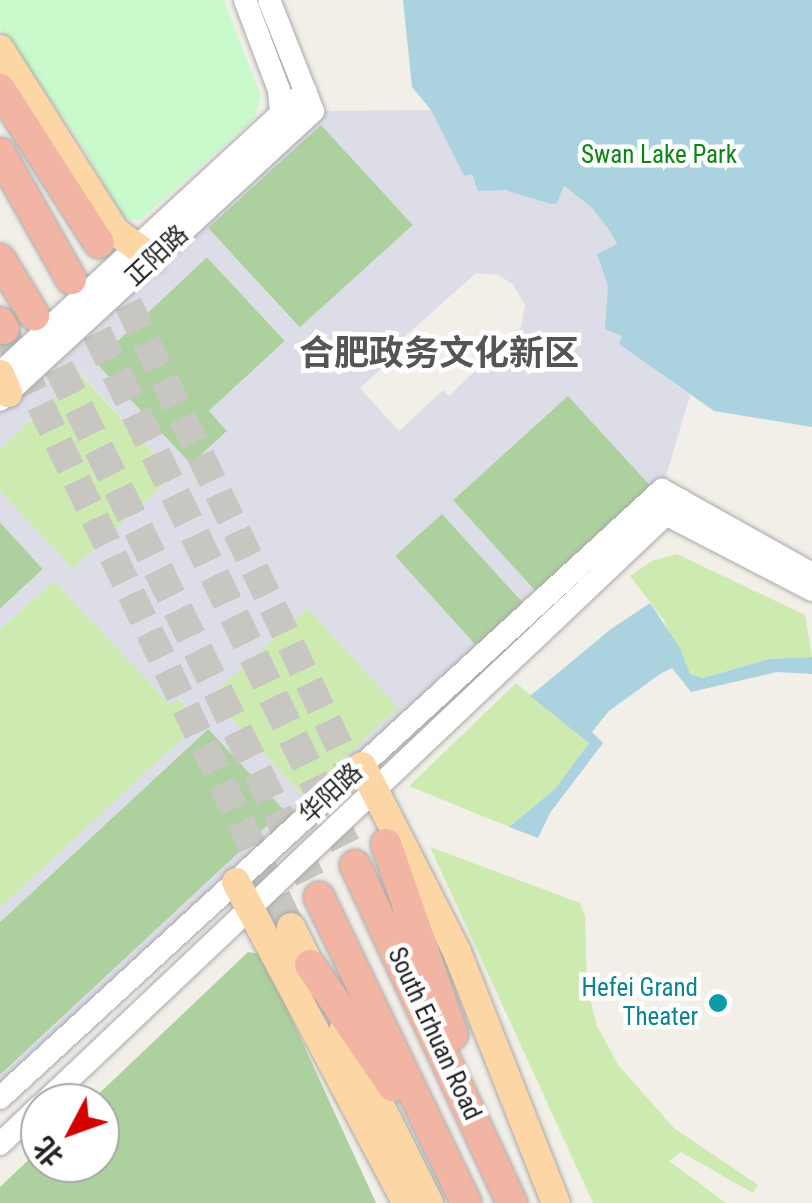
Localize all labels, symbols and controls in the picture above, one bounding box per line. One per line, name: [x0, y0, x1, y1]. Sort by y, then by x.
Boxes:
park label: Swan Lake Park: [581, 140, 737, 170]
street label: 正阳路: [119, 219, 195, 293]
district label: 合肥政务文化新区: [299, 333, 579, 375]
street label: 华阳路: [293, 757, 369, 831]
street label: South Erhuan Road: [381, 943, 487, 1125]
place label: Hefei Grand Theater: [582, 974, 698, 1033]
marker: Hefei Grand Theater: [707, 992, 729, 1014]
north arrow: [20, 1083, 120, 1183]
text: 北: [27, 1130, 70, 1173]

